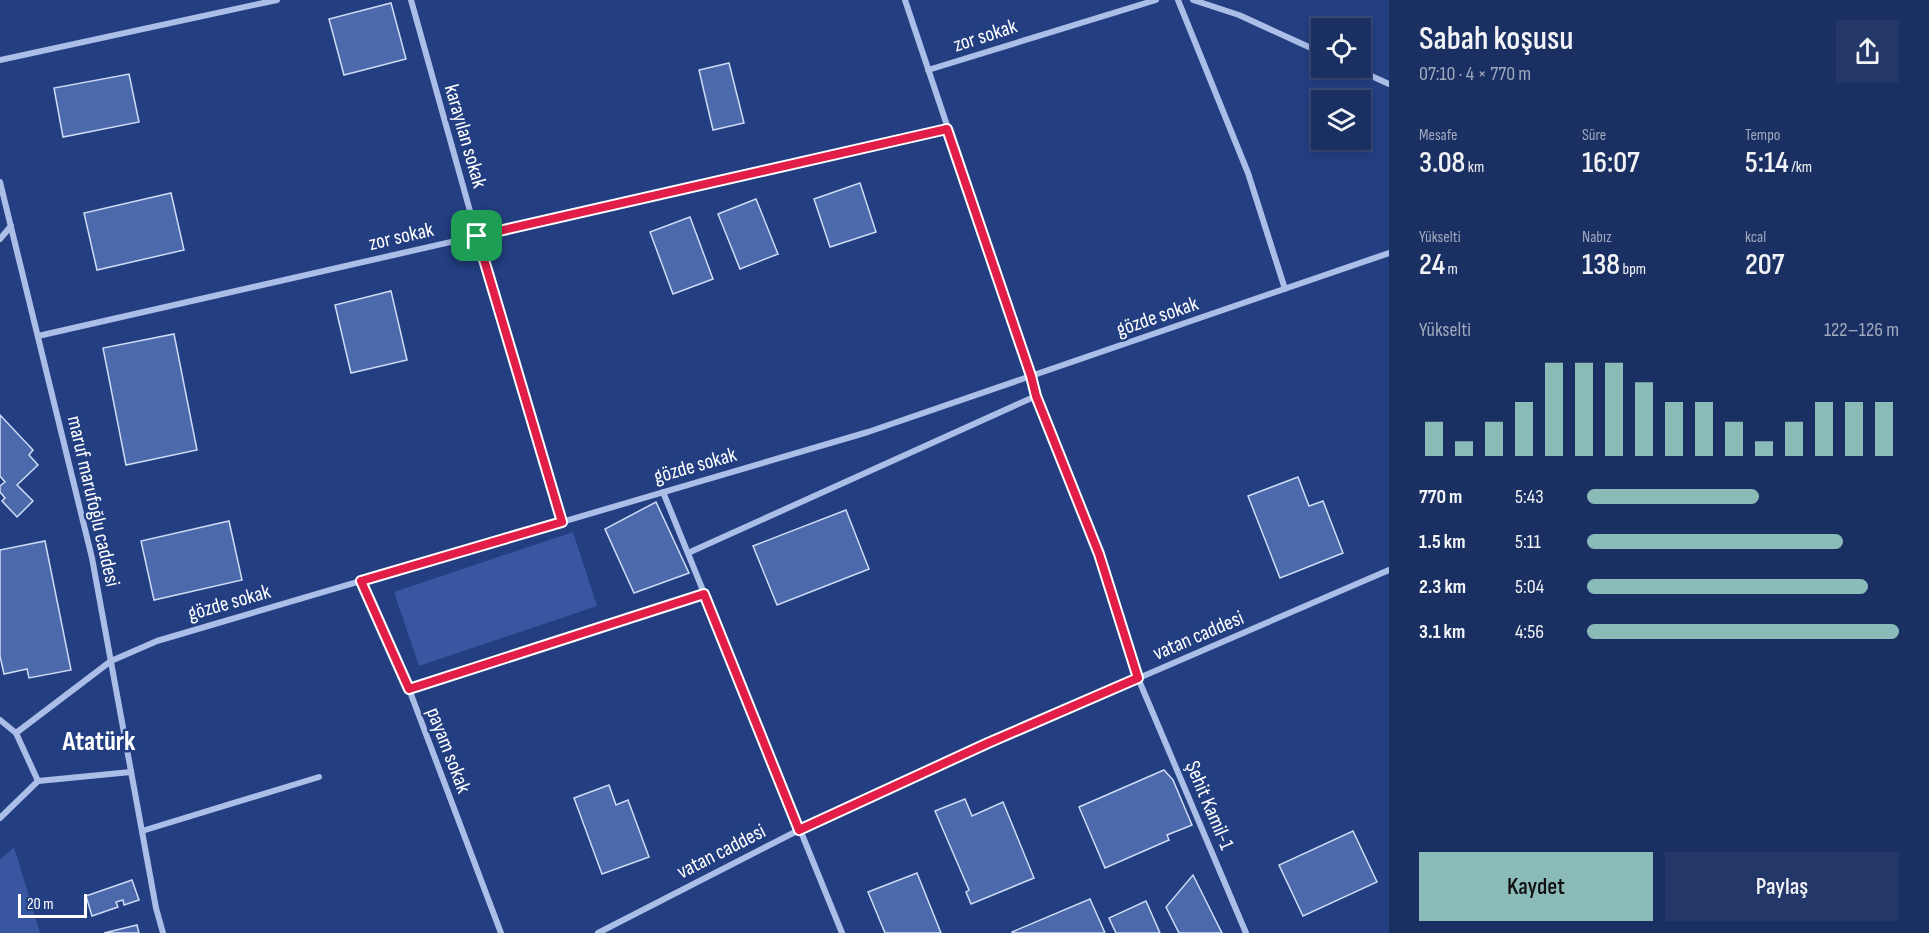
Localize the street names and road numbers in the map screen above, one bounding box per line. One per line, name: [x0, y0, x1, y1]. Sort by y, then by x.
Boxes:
street label: zor sokak: [950, 13, 1020, 58]
street label: karayılan sokak: [439, 82, 492, 191]
street label: zor sokak: [366, 217, 436, 256]
street label: gözde sokak: [1113, 291, 1201, 342]
street label: maruf marufoğlu caddesi: [62, 413, 125, 589]
street label: gözde sokak: [651, 442, 739, 489]
street label: gözde sokak: [185, 579, 273, 626]
street label: vatan caddesi: [1149, 605, 1247, 666]
street label: payam sokak: [421, 704, 476, 797]
street label: Şehit Kamil-1: [1180, 757, 1240, 854]
street label: vatan caddesi: [673, 818, 770, 884]

